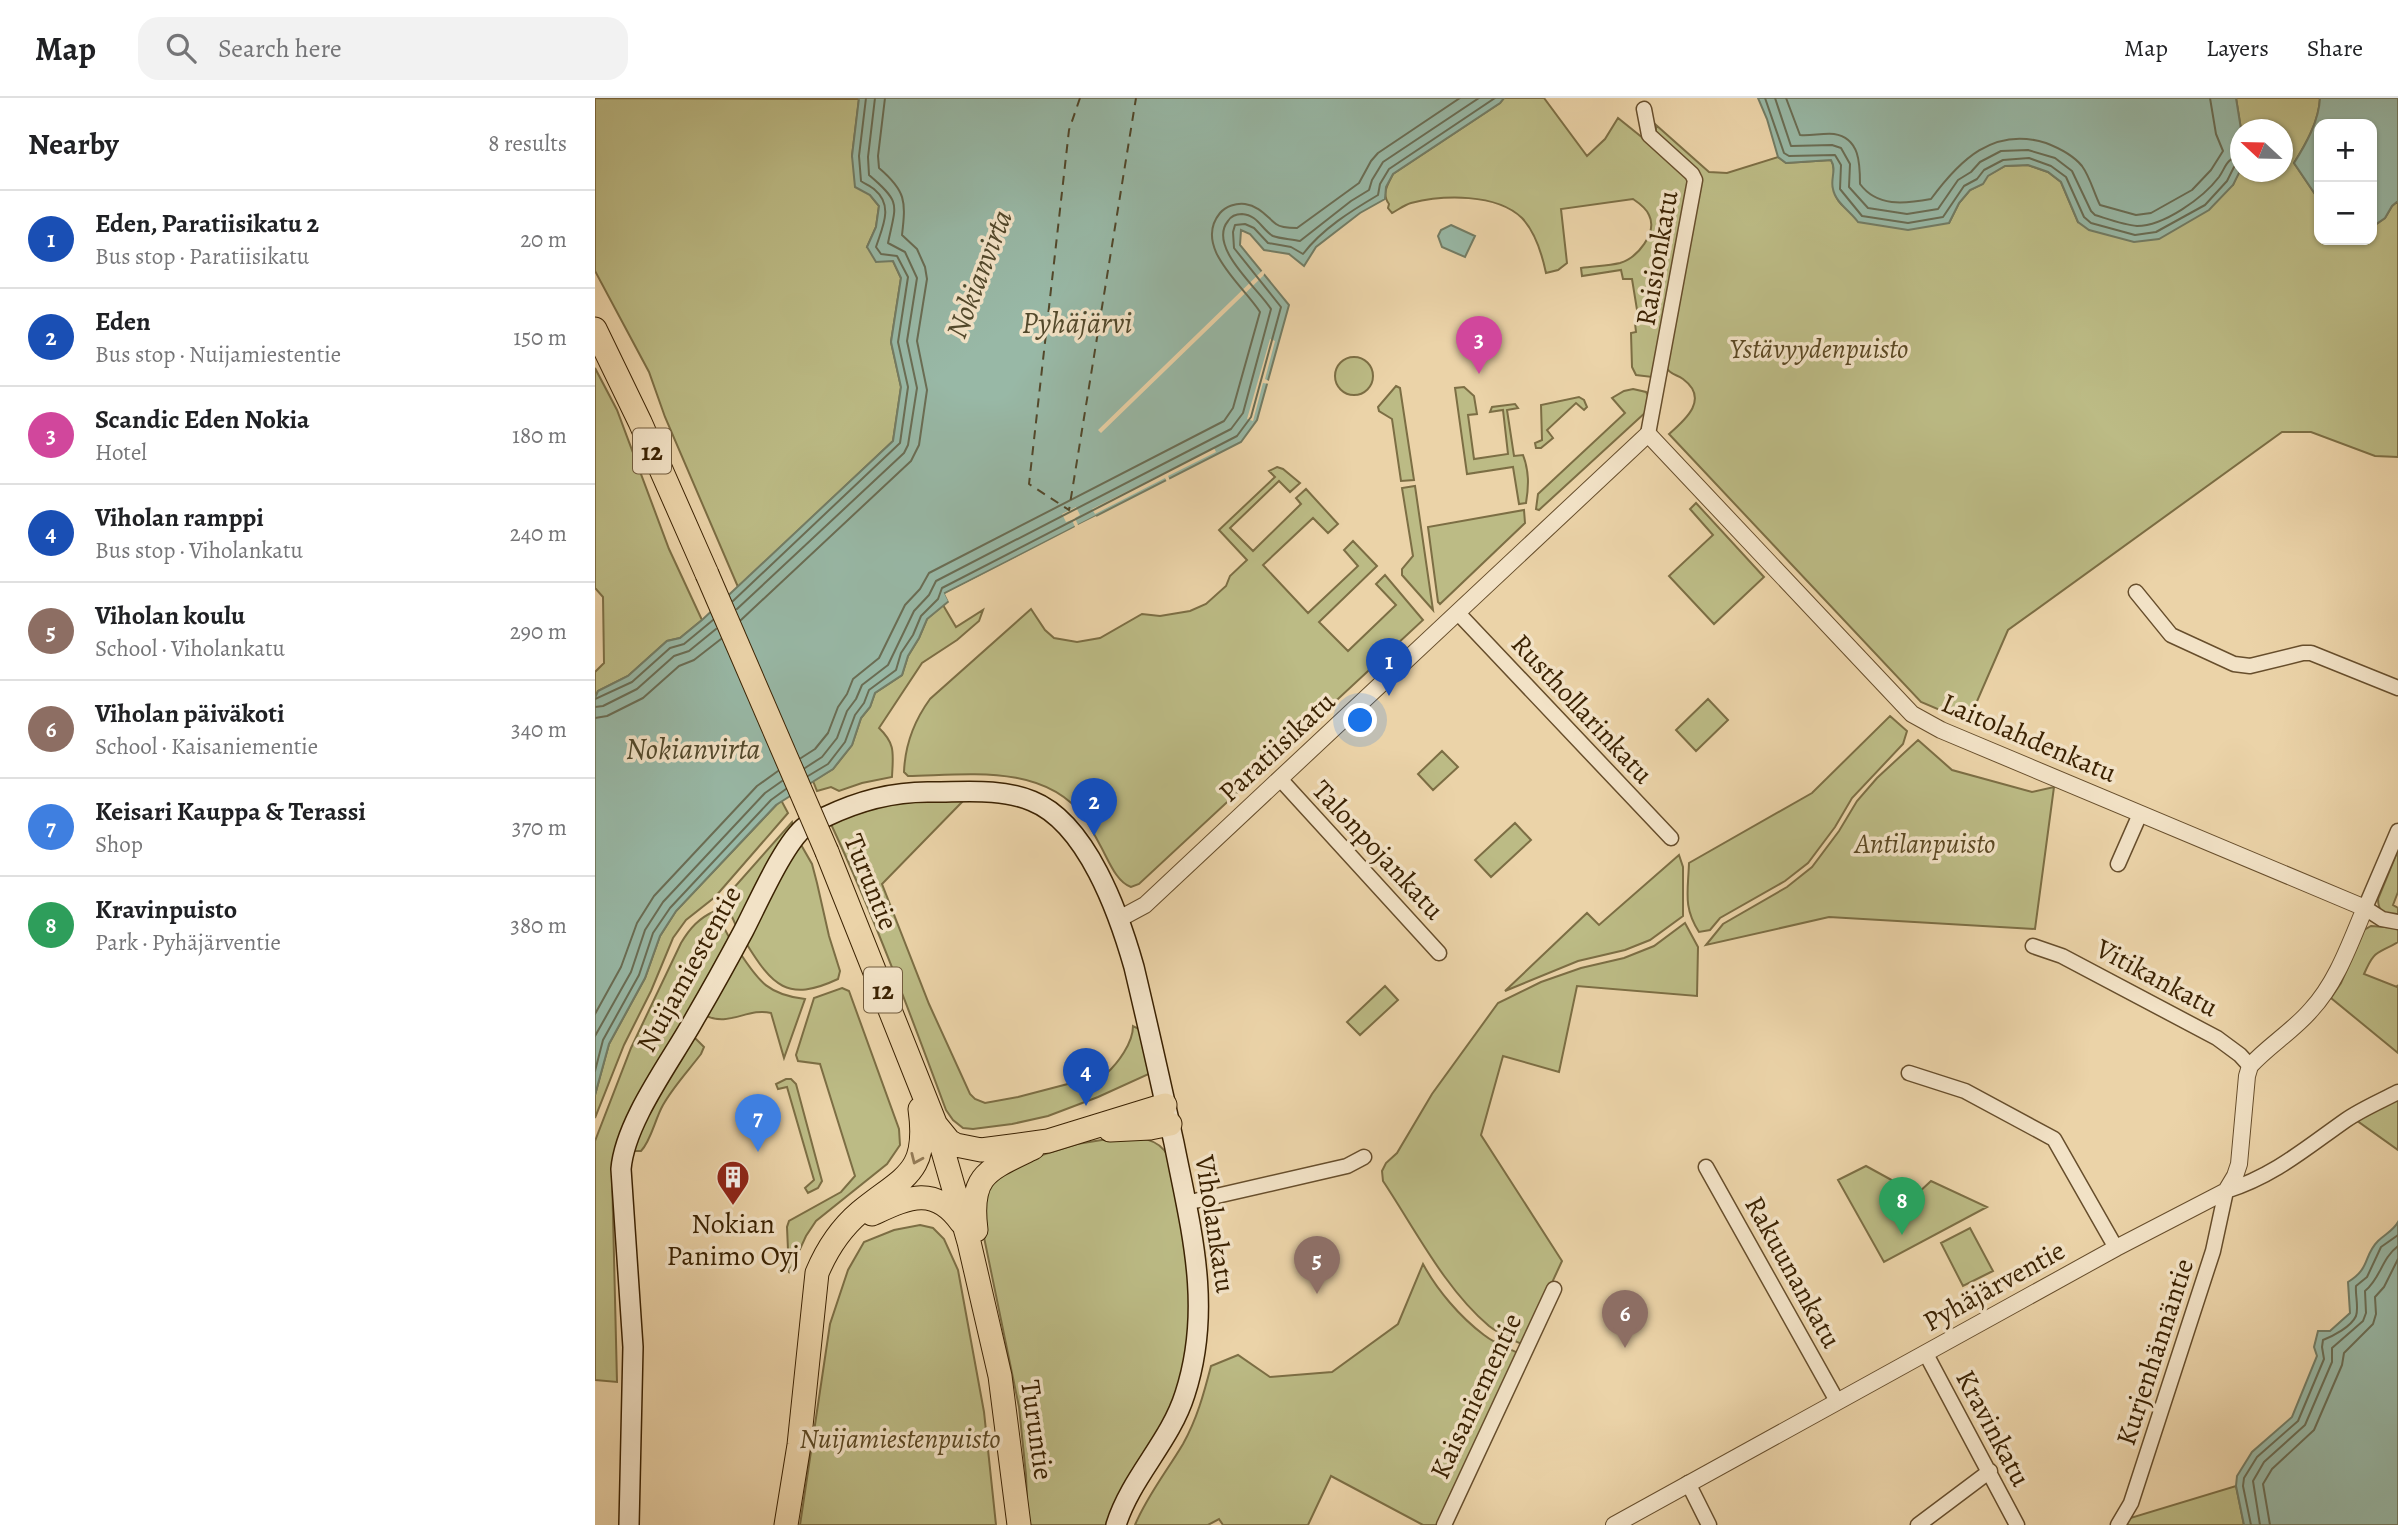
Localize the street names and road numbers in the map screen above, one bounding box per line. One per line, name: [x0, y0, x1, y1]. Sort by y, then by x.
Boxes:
street label: Raisionkatu: [1626, 187, 1688, 329]
road number: 12: [633, 428, 671, 474]
street label: Rusthollarinkatu: [1503, 626, 1662, 793]
street label: Paratiisikatu: [1211, 683, 1344, 811]
street label: Laitolahdenkatu: [1936, 684, 2123, 792]
street label: Talonpojankatu: [1303, 772, 1453, 929]
street label: Turuntie: [835, 828, 907, 936]
street label: Nuijamiestentie: [628, 879, 750, 1059]
street label: Vitikankatu: [2088, 929, 2226, 1027]
road number: 12: [864, 968, 902, 1012]
street label: Viholankatu: [1185, 1152, 1245, 1296]
street label: Rakuunankatu: [1736, 1189, 1851, 1356]
street label: Pyhäjärventie: [1916, 1231, 2072, 1341]
street label: Kurjenhännäntie: [2107, 1254, 2203, 1450]
street label: Kaisaniementie: [1421, 1307, 1531, 1485]
street label: Kravinkatu: [1946, 1363, 2040, 1494]
street label: Turuntie: [1011, 1378, 1063, 1482]

